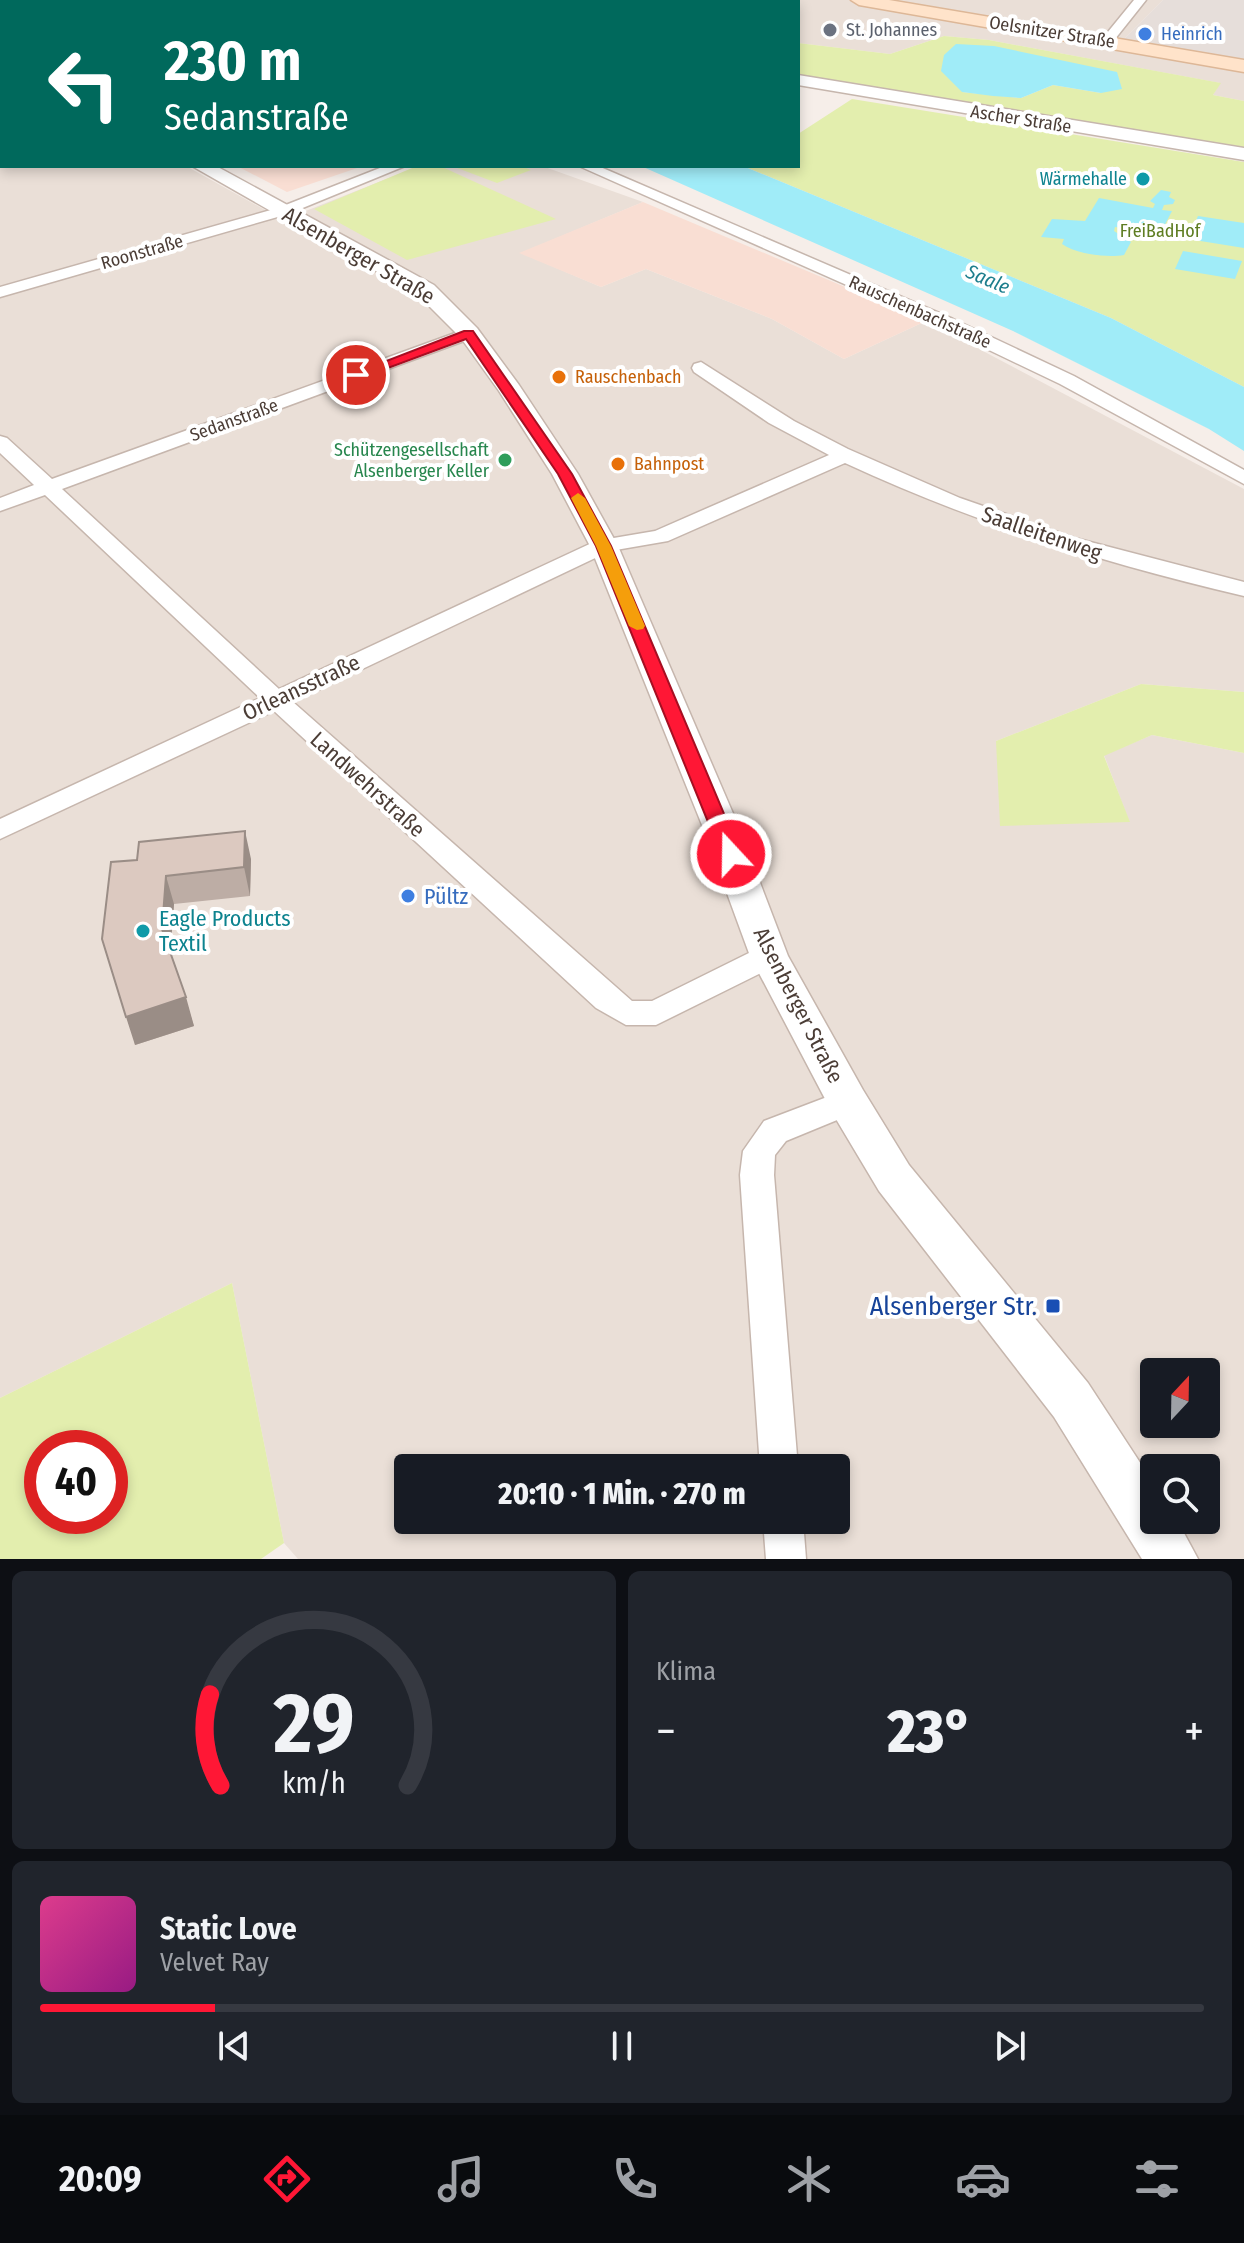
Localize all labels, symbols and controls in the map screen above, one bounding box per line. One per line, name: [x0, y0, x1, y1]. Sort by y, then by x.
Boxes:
street label: Oelsnitzer Straße: [988, 11, 1116, 53]
place label: St. Johannes: [846, 19, 937, 41]
marker: St. Johannes: [821, 21, 839, 39]
place label: Heinrich: [1161, 23, 1223, 45]
marker: Heinrich: [1136, 25, 1154, 43]
text: 230 m: [164, 28, 301, 95]
icon: left: [32, 32, 136, 136]
text: Sedanstraße: [164, 96, 349, 140]
street label: Ascher Straße: [969, 100, 1073, 138]
place label: Wärmehalle: [1040, 168, 1127, 190]
marker: Wärmehalle: [1134, 170, 1152, 188]
street label: Alsenberger Straße: [278, 201, 440, 310]
park label: FreiBadHof: [1120, 220, 1202, 242]
street label: Roonstraße: [98, 230, 186, 274]
water label: Saale: [962, 259, 1014, 299]
street label: Rauschenbachstraße: [846, 271, 995, 353]
pin: [322, 341, 390, 409]
icon: arrive: [334, 353, 378, 397]
place label: Rauschenbach: [575, 366, 682, 388]
marker: Rauschenbach: [550, 368, 568, 386]
street label: Sedanstraße: [187, 394, 281, 446]
place label: Schützengesellschaft Alsenberger Keller: [334, 439, 490, 482]
marker: Schützengesellschaft Alsenberger Keller: [496, 451, 514, 469]
place label: Bahnpost: [634, 453, 704, 475]
marker: Bahnpost: [609, 455, 627, 473]
street label: Saalleitenweg: [978, 500, 1106, 567]
street label: Orleansstraße: [238, 649, 364, 726]
street label: Landwehrstraße: [305, 726, 431, 843]
position arrow: [689, 812, 773, 896]
place label: Pültz: [424, 883, 468, 910]
marker: Pültz: [399, 887, 417, 905]
place label: Eagle Products Textil: [159, 905, 291, 957]
marker: Eagle Products Textil: [134, 922, 152, 940]
street label: Alsenberger Straße: [748, 923, 849, 1088]
place label: Alsenberger Str.: [870, 1291, 1037, 1322]
marker: Alsenberger Str.: [1044, 1297, 1062, 1315]
north arrow: [1140, 1358, 1220, 1438]
map controls: [1140, 1358, 1220, 1534]
speed limit sign: 40: [24, 1430, 128, 1534]
button: search: [1140, 1454, 1220, 1534]
text: 20:10 · 1 Min. · 270 m: [498, 1476, 746, 1512]
text: Klima: [656, 1656, 716, 1687]
text: 29: [272, 1674, 355, 1774]
text: 23°: [887, 1696, 972, 1768]
text: −: [656, 1705, 676, 1758]
text: +: [1184, 1705, 1204, 1758]
text: km/h: [282, 1766, 346, 1801]
text: Static Love: [160, 1911, 297, 1947]
text: Velvet Ray: [160, 1947, 269, 1978]
icon: previous: [212, 2024, 256, 2068]
icon: pause: [600, 2024, 644, 2068]
icon: next: [988, 2024, 1032, 2068]
icon: directions: [259, 2151, 315, 2207]
icon: music: [433, 2151, 489, 2207]
icon: phone: [607, 2151, 663, 2207]
icon: climate: [781, 2151, 837, 2207]
icon: car: [955, 2151, 1011, 2207]
icon: filters: [1129, 2151, 1185, 2207]
text: 20:09: [59, 2157, 142, 2201]

